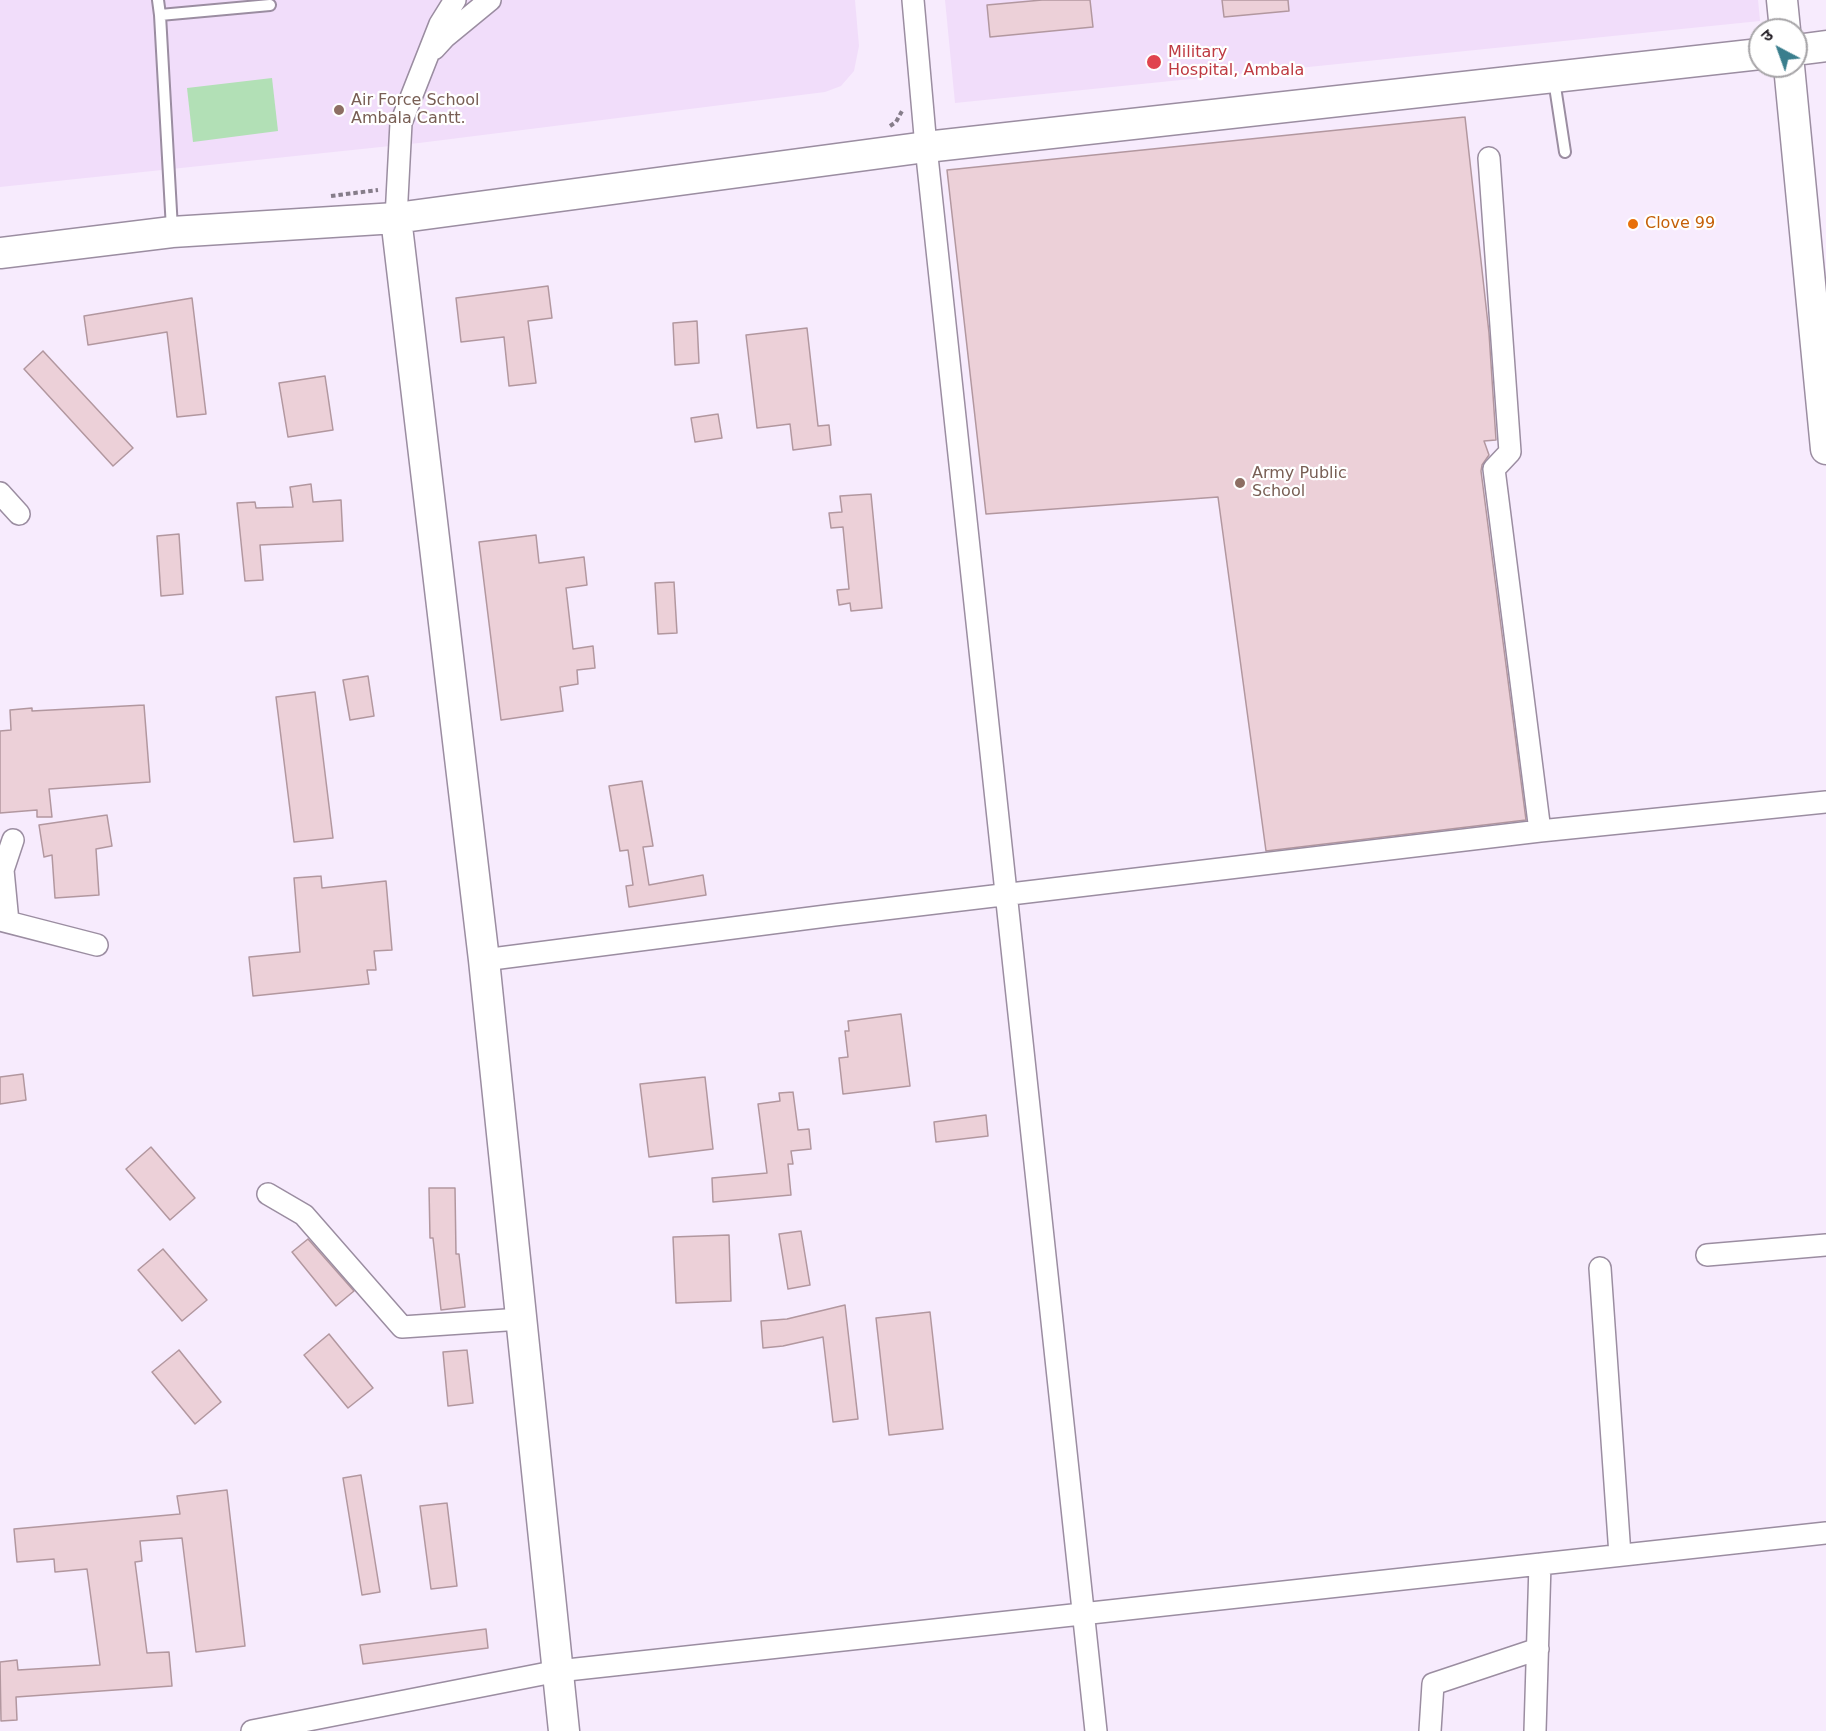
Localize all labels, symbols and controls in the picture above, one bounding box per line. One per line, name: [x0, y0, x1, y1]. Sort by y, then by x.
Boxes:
north arrow: [1748, 18, 1808, 78]
text: उ: [1757, 25, 1777, 46]
place label: Military Hospital, Ambala: [1168, 43, 1304, 81]
marker: Military Hospital, Ambala: [1145, 53, 1163, 71]
place label: Air Force School Ambala Cantt.: [351, 91, 480, 129]
marker: Air Force School Ambala Cantt.: [332, 103, 346, 117]
place label: Clove 99: [1645, 214, 1715, 234]
marker: Clove 99: [1626, 217, 1640, 231]
place label: Army Public School: [1252, 464, 1347, 502]
marker: Army Public School: [1233, 476, 1247, 490]

